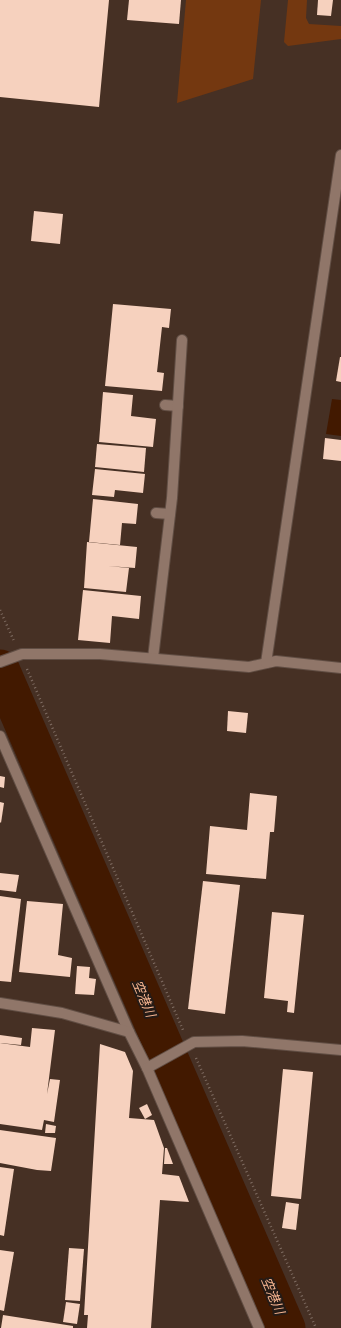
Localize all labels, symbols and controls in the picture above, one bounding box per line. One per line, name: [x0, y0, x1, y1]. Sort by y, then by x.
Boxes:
water label: 空港川: [129, 978, 158, 1021]
water label: 空港川: [258, 1275, 287, 1318]

